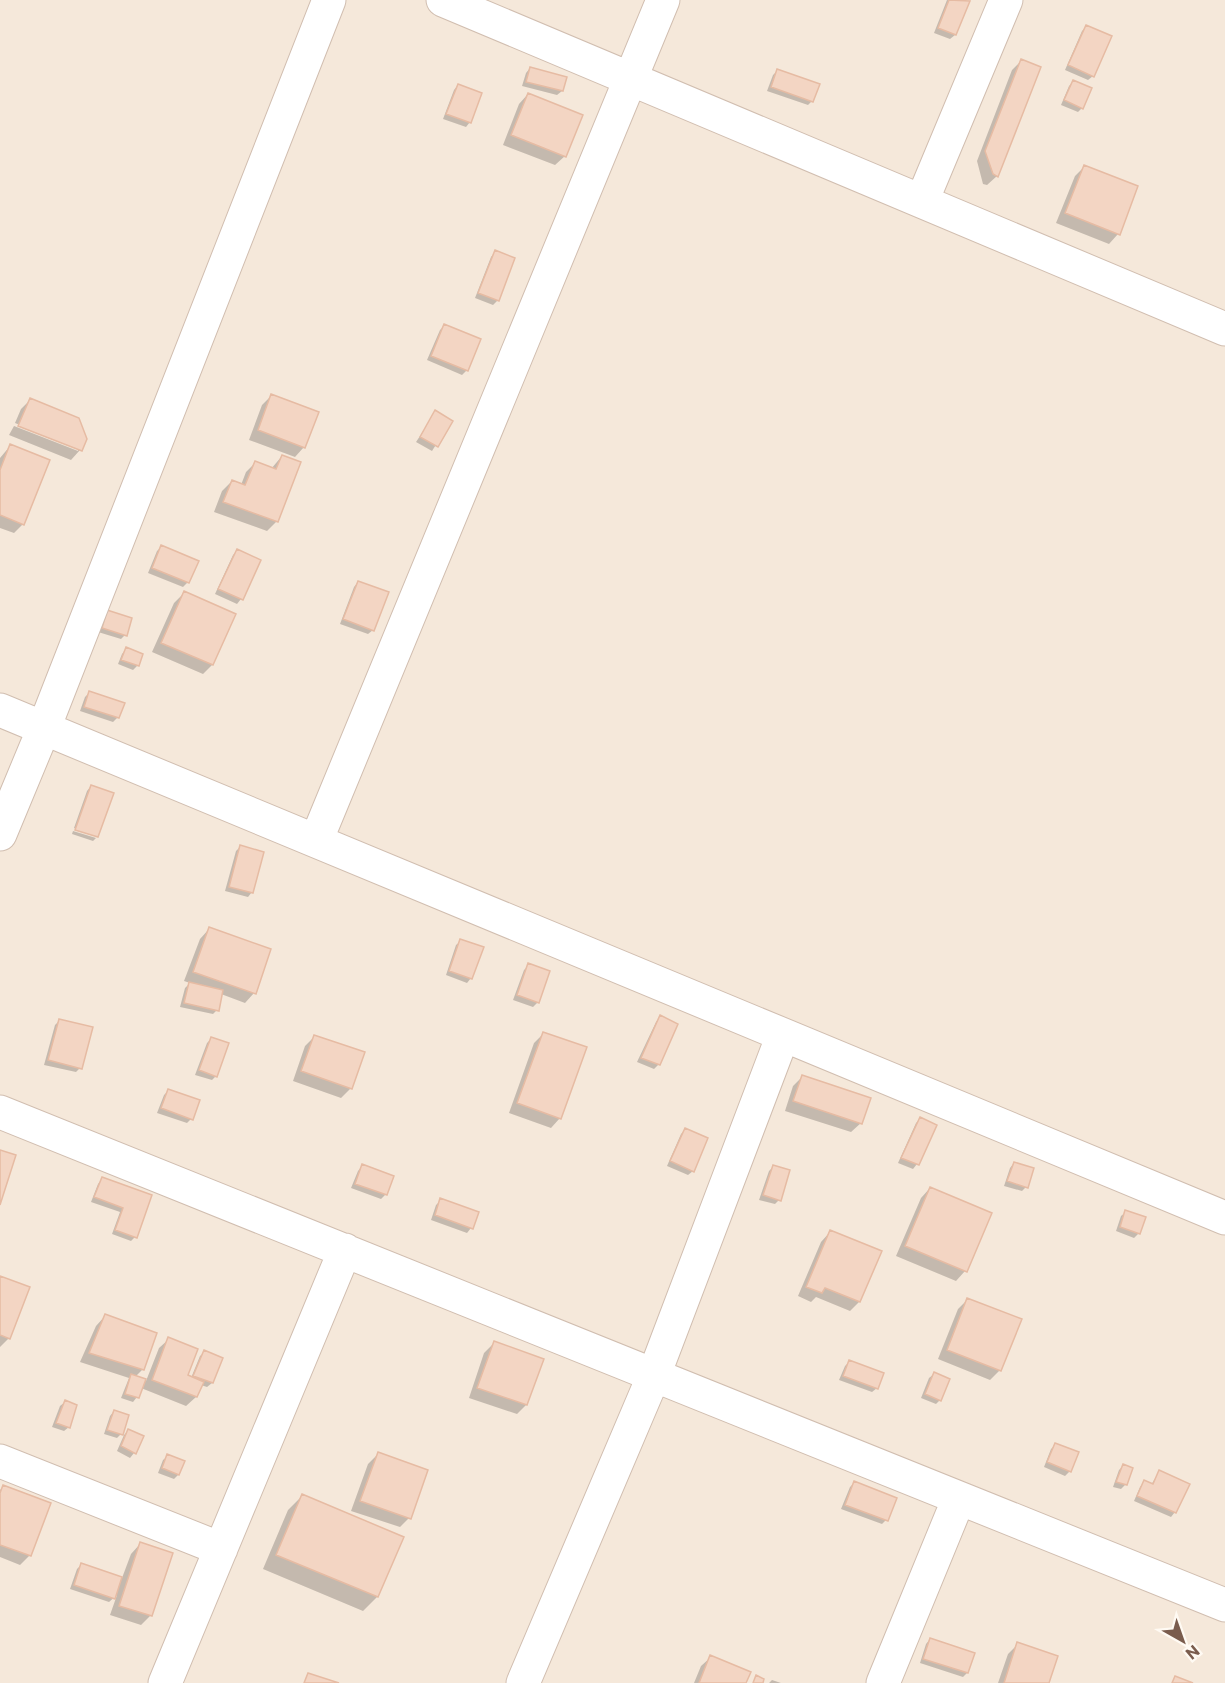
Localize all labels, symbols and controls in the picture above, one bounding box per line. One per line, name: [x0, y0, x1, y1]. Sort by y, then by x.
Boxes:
north arrow: [1153, 1611, 1213, 1671]
text: N: [1182, 1642, 1204, 1664]

